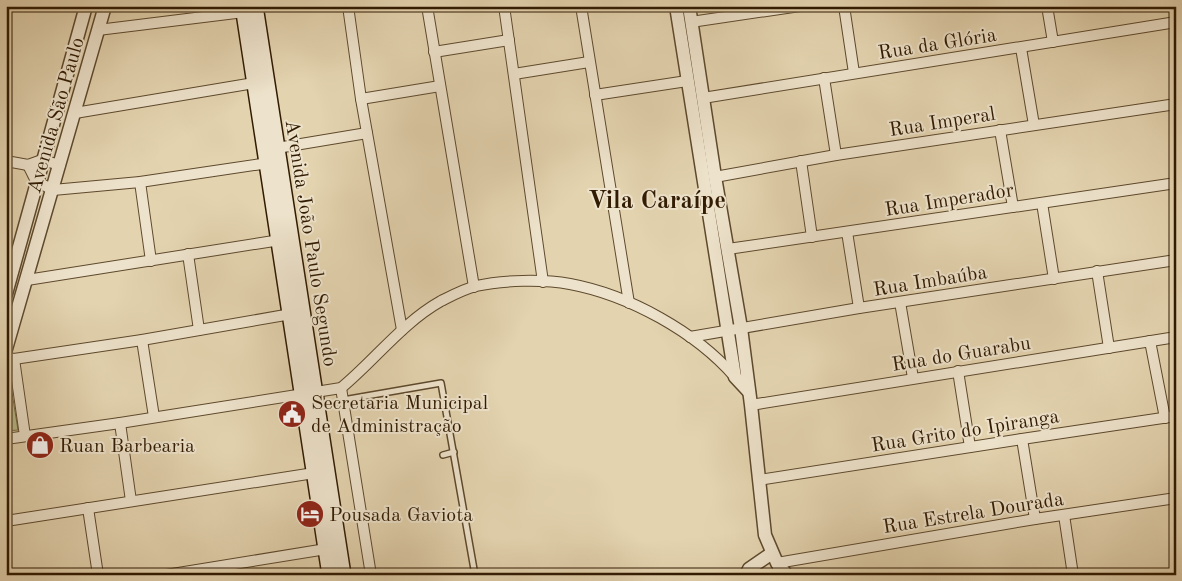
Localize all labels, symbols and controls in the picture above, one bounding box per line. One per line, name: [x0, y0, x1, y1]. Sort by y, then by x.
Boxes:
street label: Rua da Glória: [877, 26, 998, 64]
street label: Avenida São Paulo: [25, 35, 89, 196]
street label: Rua Imperal: [888, 105, 997, 141]
street label: Avenida João Paulo Segundo: [281, 119, 339, 368]
street label: Rua Imperador: [883, 181, 1015, 221]
district label: Vila Caraípe: [588, 189, 726, 214]
street label: Rua Imbaúba: [872, 263, 989, 301]
street label: Rua do Guarabu: [890, 334, 1033, 376]
place label: Secretaria Municipal de Administração: [311, 394, 488, 437]
public building icon: Secretaria Municipal de Administração: [277, 399, 307, 429]
street label: Rua Grito do Ipiranga: [870, 407, 1061, 457]
shop icon: Ruan Barbearia: [25, 430, 55, 460]
place label: Ruan Barbearia: [59, 437, 195, 457]
street label: Rua Estrela Dourada: [881, 490, 1065, 538]
hotel icon: Pousada Gaviota: [295, 499, 325, 529]
place label: Pousada Gaviota: [329, 506, 473, 526]

